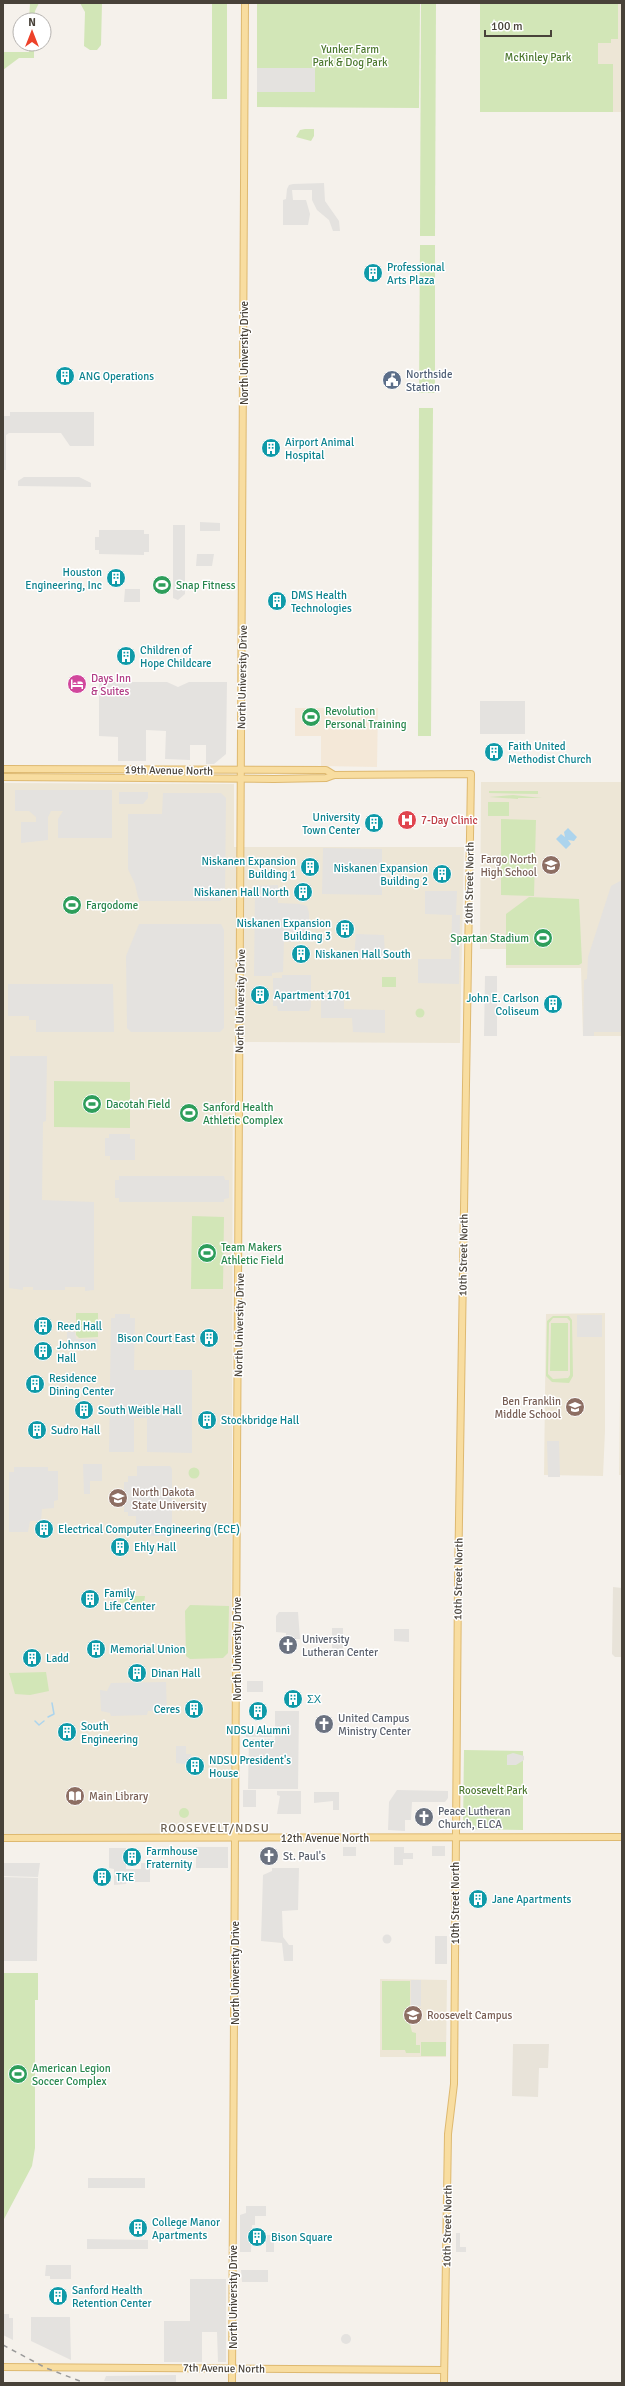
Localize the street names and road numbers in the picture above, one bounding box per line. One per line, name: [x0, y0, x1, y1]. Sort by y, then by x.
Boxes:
street label: North University Drive: [238, 301, 251, 405]
street label: North University Drive: [235, 625, 250, 729]
street label: 19th Avenue North: [125, 763, 213, 778]
street label: 10th Street North: [462, 842, 477, 924]
street label: North University Drive: [233, 949, 248, 1053]
street label: 10th Street North: [456, 1214, 471, 1296]
street label: North University Drive: [232, 1273, 247, 1377]
street label: 10th Street North: [451, 1538, 466, 1620]
street label: North University Drive: [231, 1597, 244, 1701]
street label: 12th Avenue North: [281, 1832, 369, 1845]
street label: 10th Street North: [449, 1862, 462, 1944]
street label: North University Drive: [229, 1921, 242, 2025]
street label: 10th Street North: [440, 2185, 455, 2267]
street label: North University Drive: [227, 2245, 240, 2349]
street label: 7th Avenue North: [183, 2361, 265, 2376]

